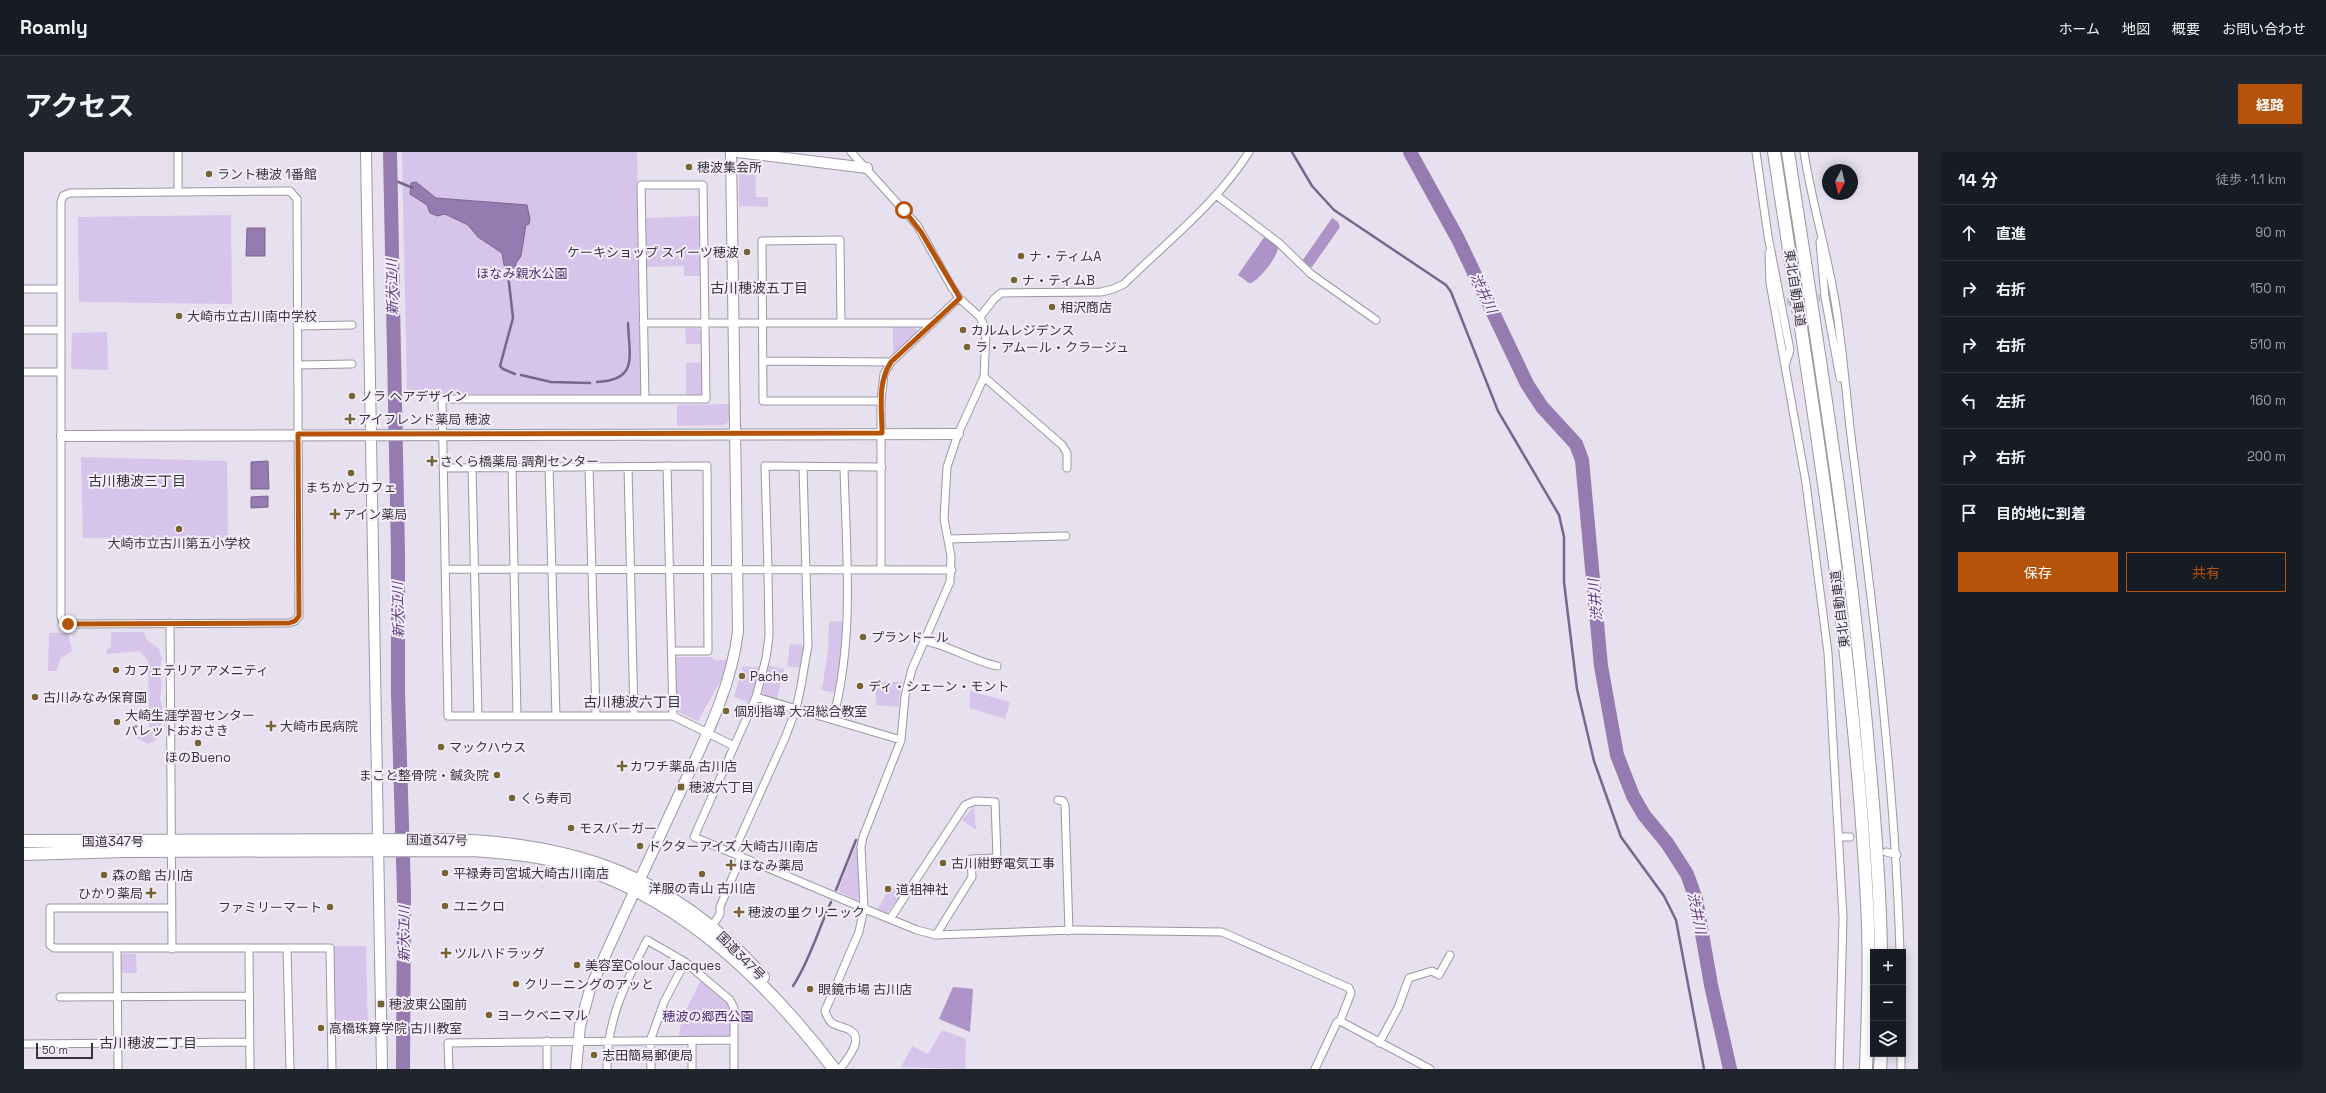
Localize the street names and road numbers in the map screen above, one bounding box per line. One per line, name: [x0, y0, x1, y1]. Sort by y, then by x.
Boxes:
street label: 東北自動車道: [1781, 248, 1809, 328]
street label: 東北自動車道: [1827, 569, 1853, 649]
street label: 国道347号: [406, 831, 468, 849]
street label: 国道347号: [82, 833, 144, 850]
street label: 国道347号: [713, 928, 769, 984]

